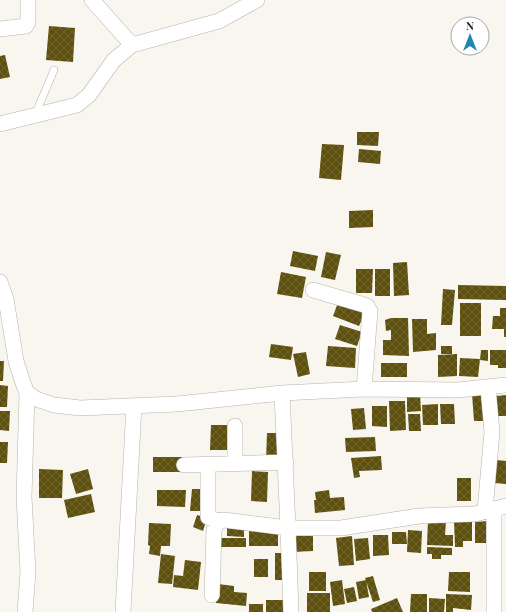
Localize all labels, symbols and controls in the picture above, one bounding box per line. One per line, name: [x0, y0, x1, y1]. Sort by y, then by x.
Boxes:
north arrow: [450, 16, 490, 56]
text: N: [466, 18, 474, 33]

